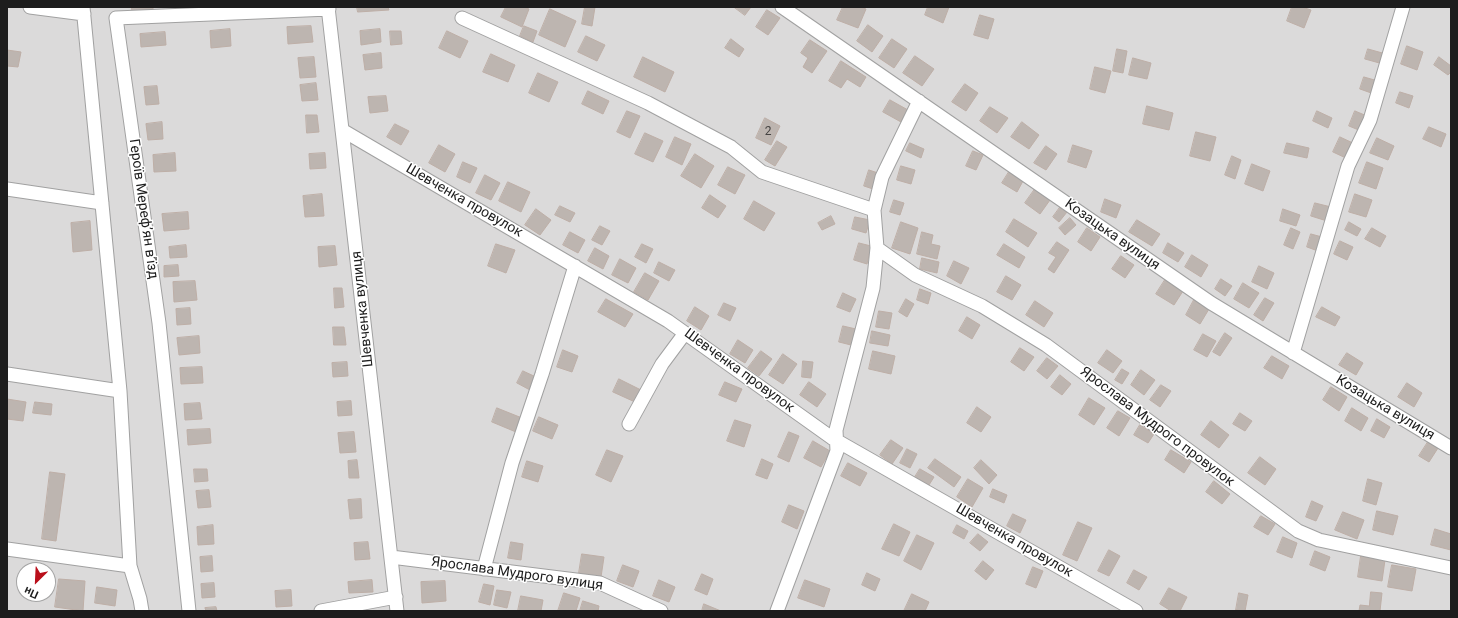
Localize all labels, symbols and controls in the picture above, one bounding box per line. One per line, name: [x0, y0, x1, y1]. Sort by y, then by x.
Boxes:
house number: 2: [765, 125, 771, 139]
street label: Героїв Мерефʼян вʼїзд: [125, 138, 161, 280]
street label: Шевченка провулок: [403, 161, 525, 241]
street label: Козацька вулиця: [1061, 196, 1163, 274]
street label: Шевченка вулиця: [349, 250, 377, 368]
street label: Шевченка провулок: [681, 325, 797, 417]
street label: Ярослава Мудрого провулок: [1077, 364, 1237, 490]
street label: Козацька вулиця: [1332, 372, 1438, 444]
street label: Шевченка провулок: [953, 501, 1075, 581]
street label: Ярослава Мудрого вулиця: [430, 554, 604, 594]
north arrow: [16, 562, 56, 602]
text: Пн: [22, 584, 40, 601]

